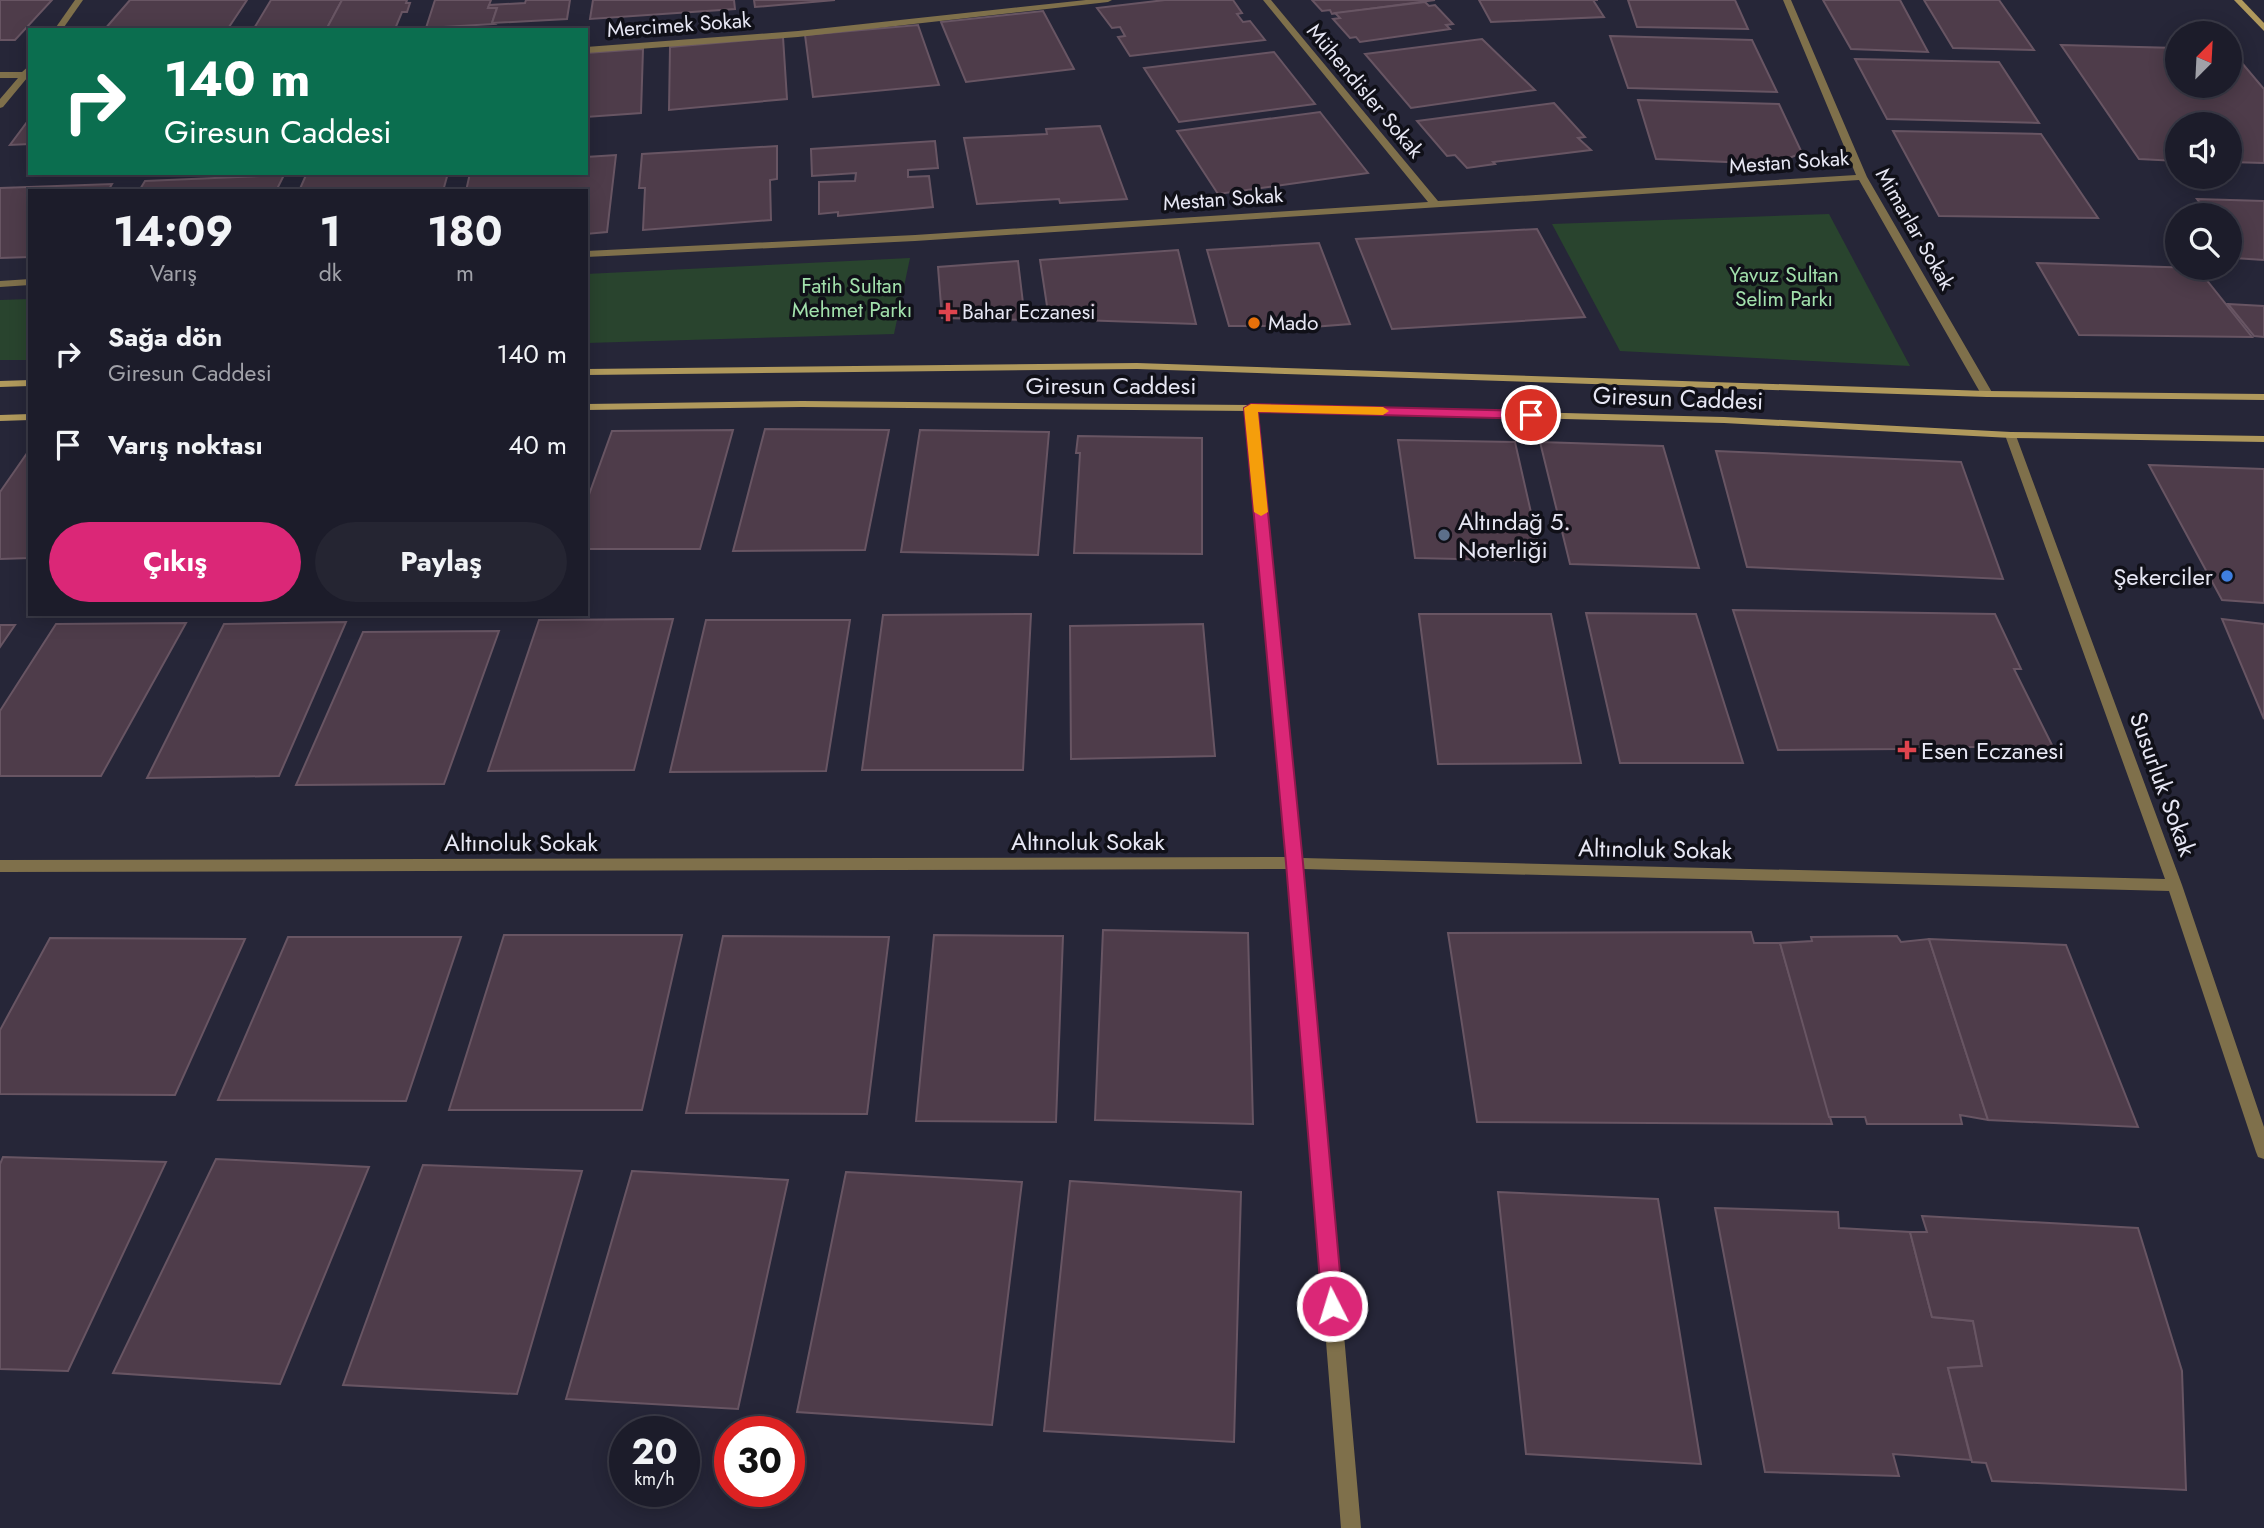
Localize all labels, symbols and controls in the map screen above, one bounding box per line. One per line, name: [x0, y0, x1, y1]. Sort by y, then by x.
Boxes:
street label: Mercimek Sokak: [606, 5, 753, 45]
street label: Mühendisler Sokak: [1300, 17, 1431, 165]
north arrow: [2165, 21, 2242, 98]
map controls: [2165, 21, 2242, 280]
text: 140 m: [164, 44, 310, 114]
icon: right: [49, 56, 140, 147]
text: Giresun Caddesi: [164, 109, 392, 155]
button: sound: [2165, 112, 2242, 189]
street label: Mestan Sokak: [1728, 143, 1851, 181]
street label: Mimarlar Sokak: [1868, 163, 1962, 296]
street label: Mestan Sokak: [1162, 180, 1285, 218]
text: 14:09: [113, 201, 233, 262]
text: 1: [320, 201, 341, 262]
text: 180: [427, 201, 503, 262]
button: search: [2165, 203, 2242, 280]
text: Varış: [150, 256, 197, 290]
text: dk: [319, 256, 342, 290]
text: m: [456, 256, 474, 290]
park label: Yavuz Sultan Selim Parkı: [1729, 260, 1839, 314]
park label: Fatih Sultan Mehmet Parkı: [792, 271, 912, 325]
place label: Bahar Eczanesi: [962, 297, 1096, 327]
marker: Bahar Eczanesi: [940, 304, 956, 320]
place label: Mado: [1268, 308, 1319, 338]
marker: Mado: [1246, 315, 1262, 331]
text: Sağa dön: [108, 318, 222, 356]
icon: right: [49, 335, 87, 373]
text: 140 m: [496, 335, 567, 373]
text: Giresun Caddesi: [108, 356, 272, 390]
street label: Giresun Caddesi: [1026, 368, 1196, 403]
street label: Giresun Caddesi: [1592, 378, 1764, 418]
pin: [1501, 385, 1561, 445]
icon: arrive: [1512, 396, 1550, 434]
icon: arrive: [49, 426, 87, 464]
text: Varış noktası: [108, 426, 263, 464]
text: 40 m: [508, 426, 567, 464]
place label: Altındağ 5. Noterliği: [1458, 504, 1571, 567]
button: Çıkış: [49, 522, 301, 602]
button: Paylaş: [315, 522, 567, 602]
marker: Altındağ 5. Noterliği: [1436, 527, 1452, 543]
place label: Şekerciler: [2113, 559, 2214, 594]
marker: Şekerciler: [2219, 568, 2235, 584]
street label: Susurluk Sokak: [2121, 707, 2205, 861]
place label: Esen Eczanesi: [1921, 733, 2064, 768]
marker: Esen Eczanesi: [1899, 742, 1915, 758]
street label: Altınoluk Sokak: [1011, 824, 1165, 859]
street label: Altınoluk Sokak: [444, 825, 598, 860]
street label: Altınoluk Sokak: [1578, 830, 1733, 868]
position arrow: [1295, 1269, 1369, 1343]
speed limit sign: 30: [714, 1416, 805, 1507]
text: 20: [631, 1427, 678, 1477]
text: km/h: [634, 1466, 675, 1492]

